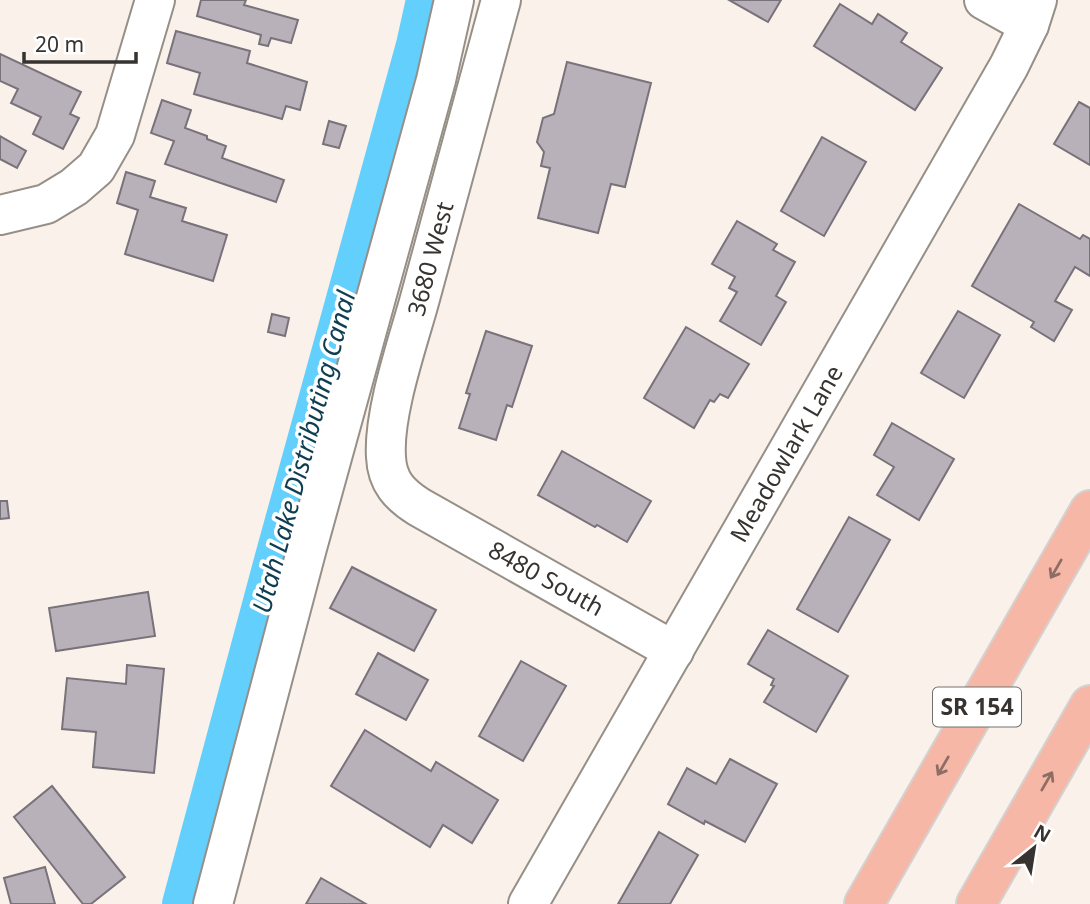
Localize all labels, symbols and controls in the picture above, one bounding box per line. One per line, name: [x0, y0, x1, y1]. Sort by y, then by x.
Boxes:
scale bar: [24, 21, 136, 65]
text: 20 m: [35, 30, 84, 58]
street label: 3680 West: [399, 198, 461, 319]
water label: Utah Lake Distributing Canal: [243, 286, 364, 617]
street label: Meadowlark Lane: [722, 359, 850, 548]
street label: 8480 South: [483, 532, 610, 623]
one-way arrow: [1049, 558, 1063, 578]
road number: SR 154: [933, 688, 1021, 726]
one-way arrow: [936, 756, 950, 776]
one-way arrow: [1040, 771, 1054, 791]
north arrow: [999, 813, 1069, 883]
text: N: [1029, 818, 1056, 848]

